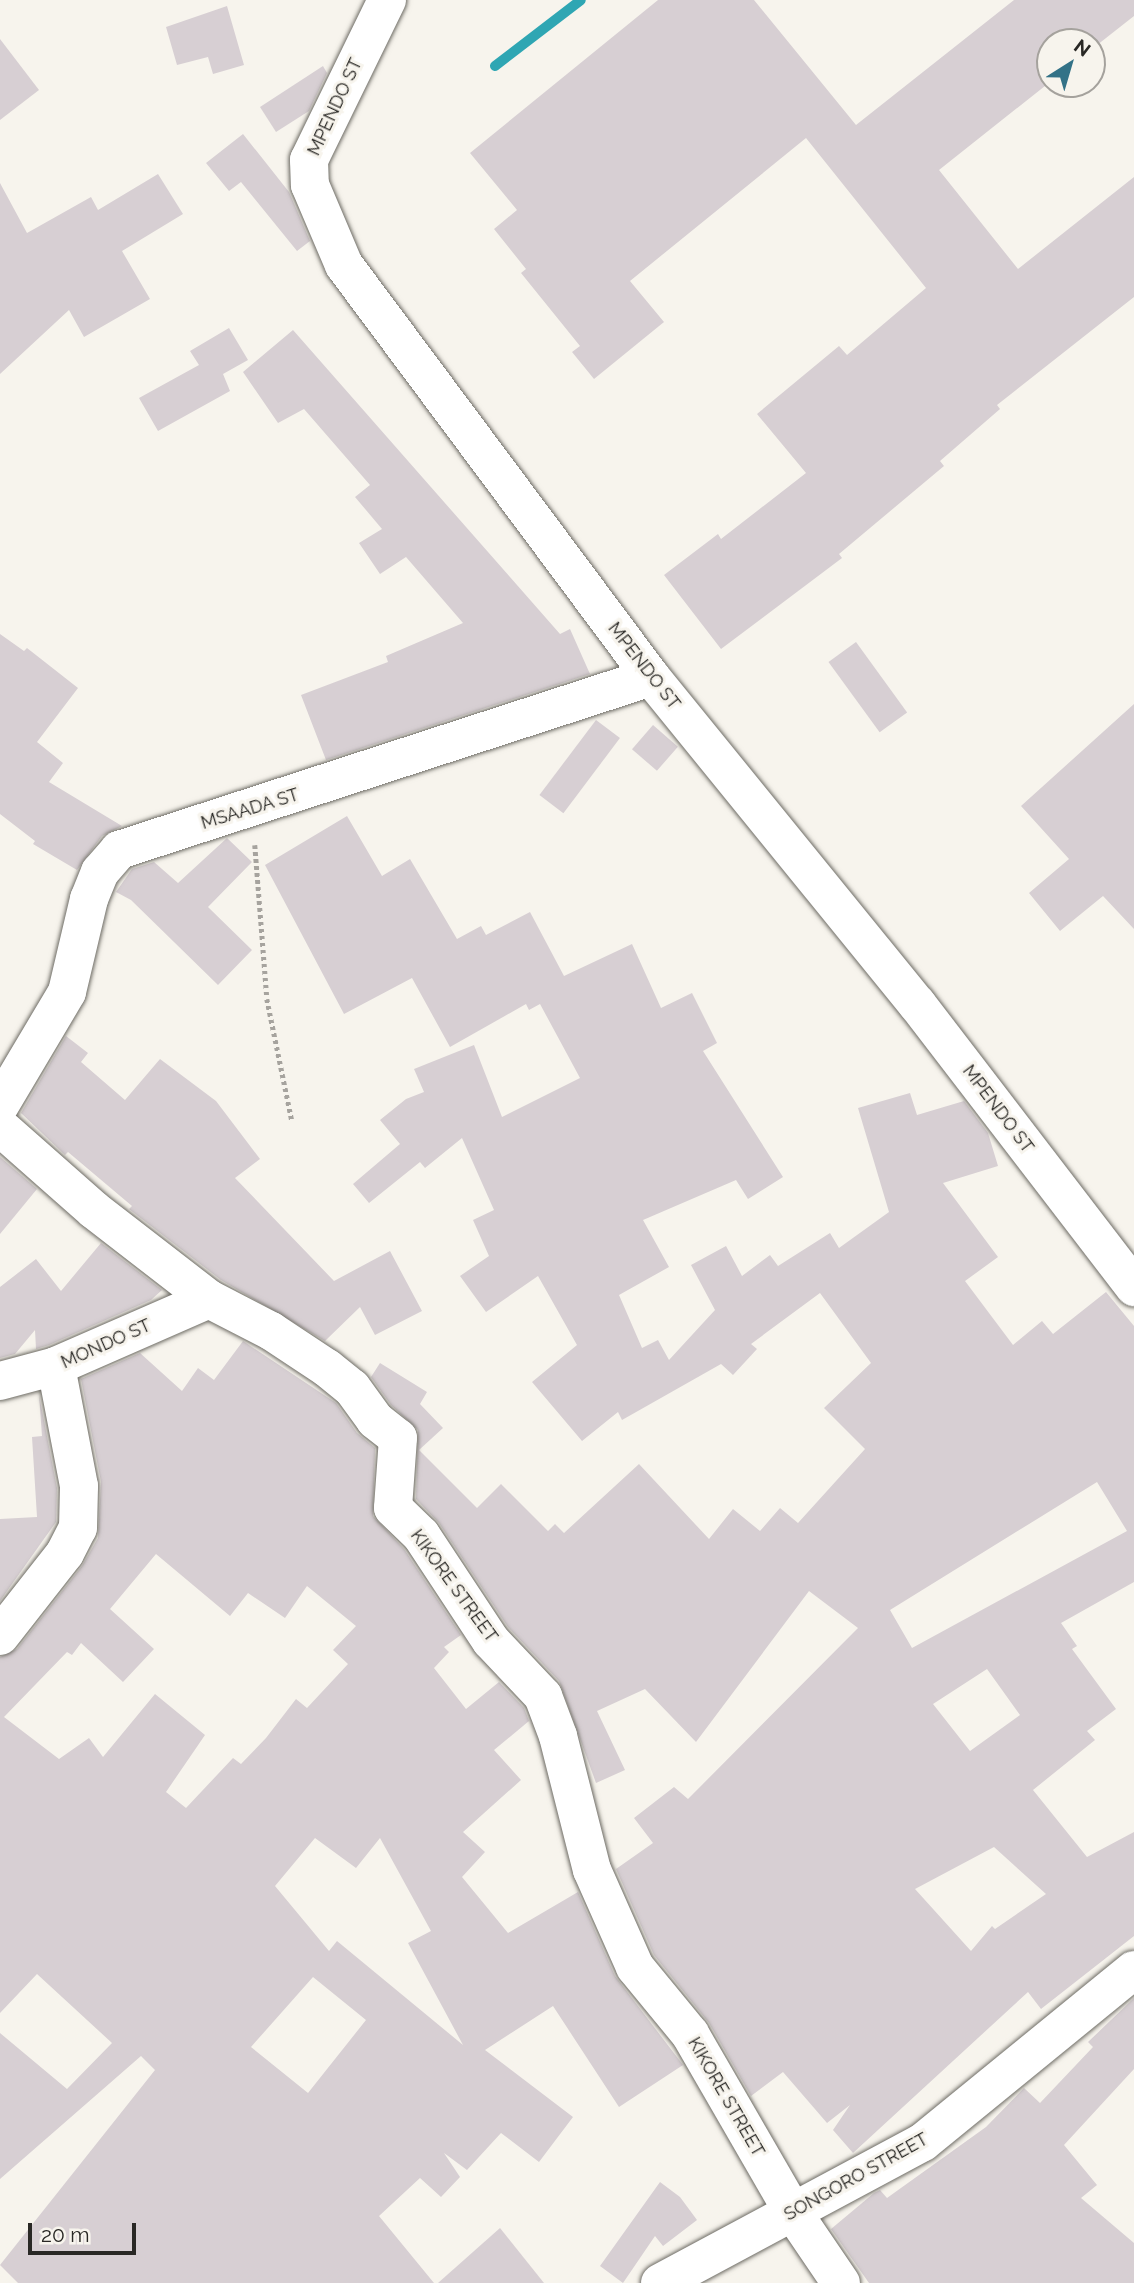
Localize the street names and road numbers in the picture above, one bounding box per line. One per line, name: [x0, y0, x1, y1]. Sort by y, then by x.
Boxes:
street label: MPENDO ST: [303, 55, 367, 159]
street label: MPENDO ST: [603, 618, 685, 714]
street label: MSAADA ST: [198, 784, 302, 834]
street label: MPENDO ST: [958, 1061, 1038, 1157]
street label: MONDO ST: [58, 1315, 154, 1373]
street label: KIKORE STREET: [406, 1525, 502, 1647]
street label: KIKORE STREET: [683, 2033, 769, 2161]
street label: SONGORO STREET: [780, 2128, 932, 2226]

